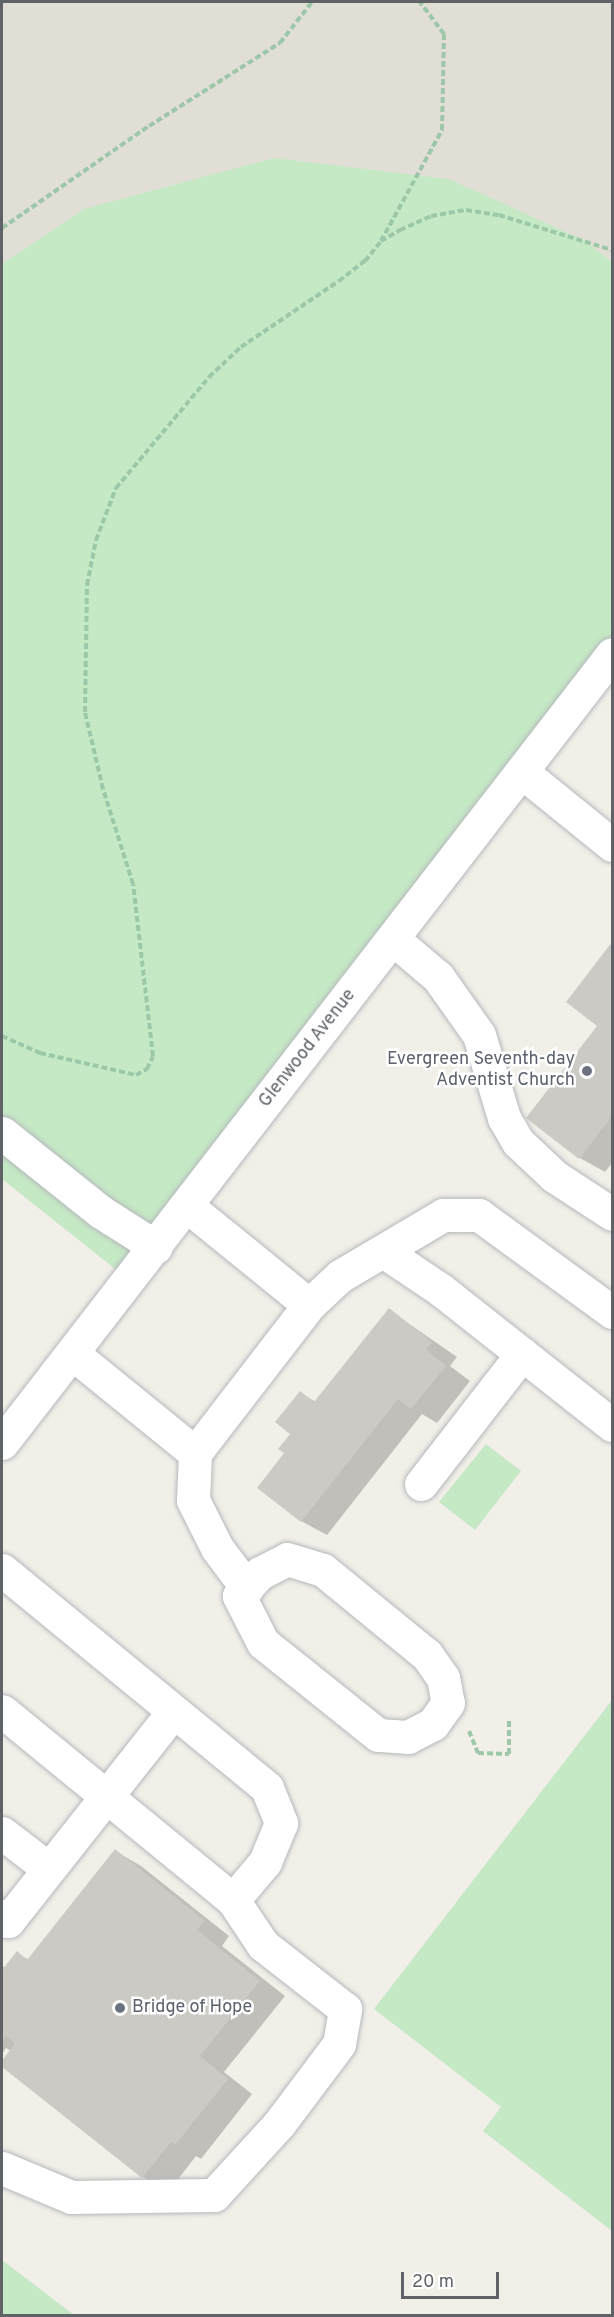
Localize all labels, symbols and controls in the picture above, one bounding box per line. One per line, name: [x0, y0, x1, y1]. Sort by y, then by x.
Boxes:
street label: Glenwood Avenue: [255, 985, 361, 1113]
place label: Evergreen Seventh-day Adventist Church: [387, 1050, 575, 1092]
marker: Evergreen Seventh-day Adventist Church: [580, 1064, 594, 1078]
place label: Bridge of Hope: [132, 1997, 252, 2019]
marker: Bridge of Hope: [113, 2001, 127, 2015]
scale bar: [404, 2260, 502, 2298]
text: 20 m: [412, 2271, 454, 2294]

